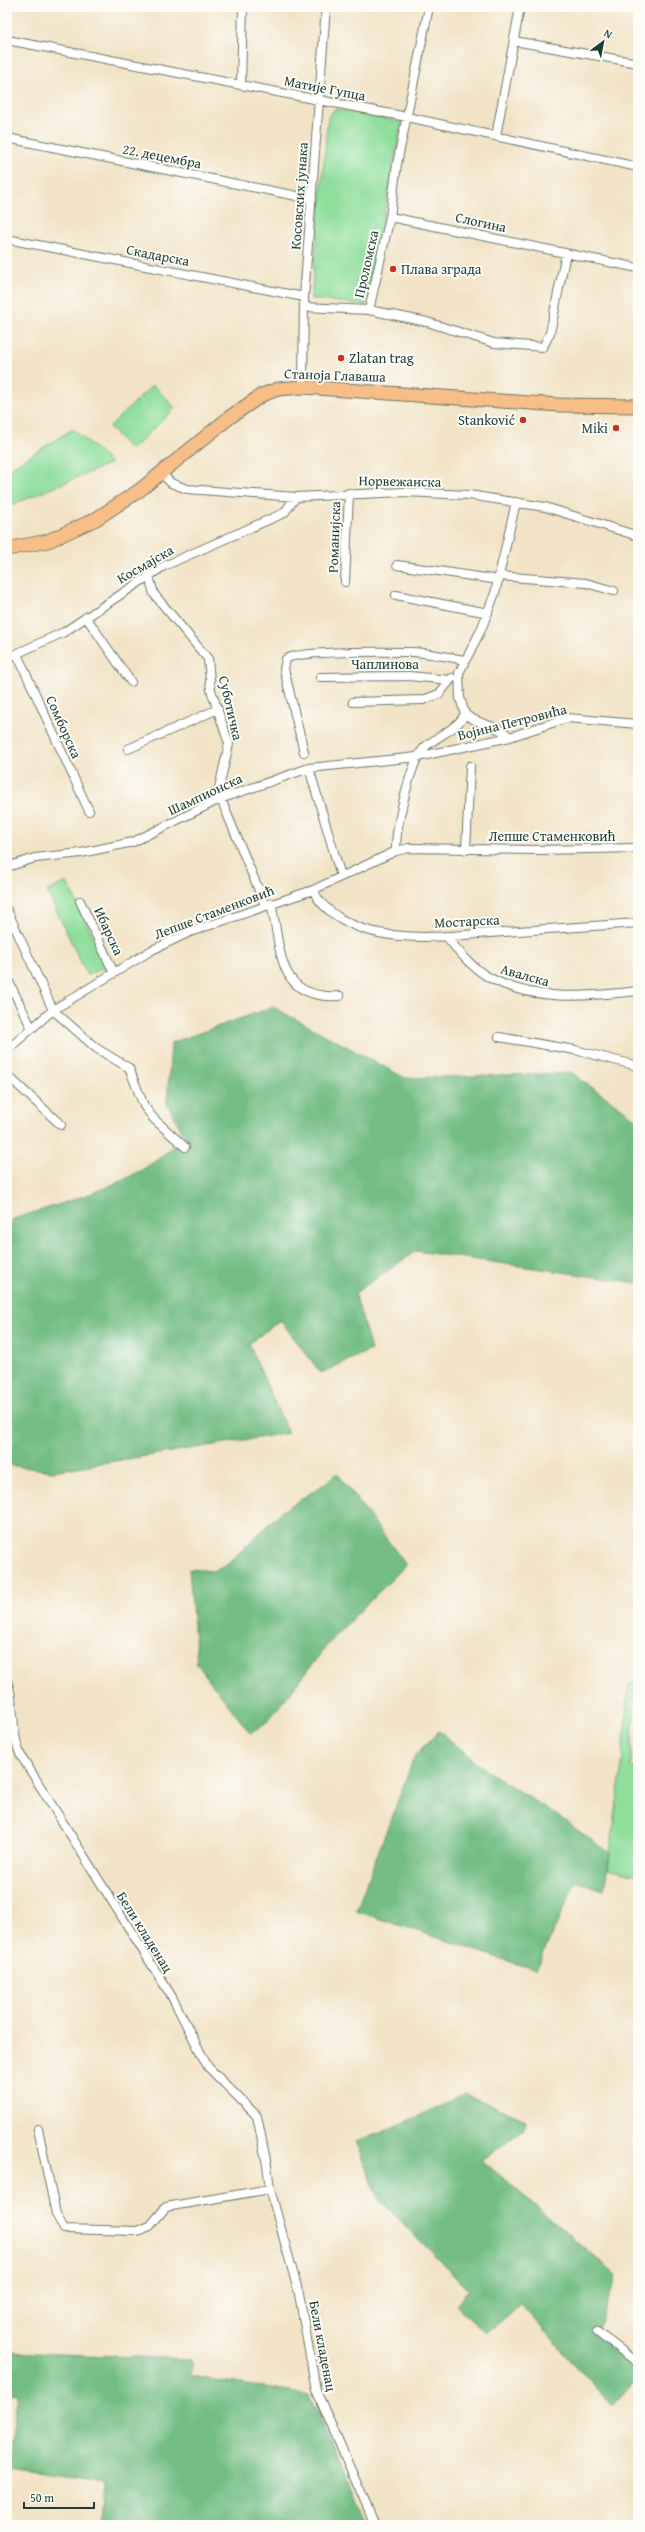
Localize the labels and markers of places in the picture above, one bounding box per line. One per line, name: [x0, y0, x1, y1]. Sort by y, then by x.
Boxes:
place label: Плава зграда: [401, 259, 482, 279]
marker: Плава зграда: [388, 264, 398, 274]
place label: Zlatan trag: [349, 348, 414, 368]
marker: Zlatan trag: [336, 353, 346, 363]
place label: Stanković: [458, 410, 515, 430]
marker: Stanković: [518, 415, 528, 425]
place label: Miki: [582, 418, 608, 438]
marker: Miki: [611, 423, 621, 433]

